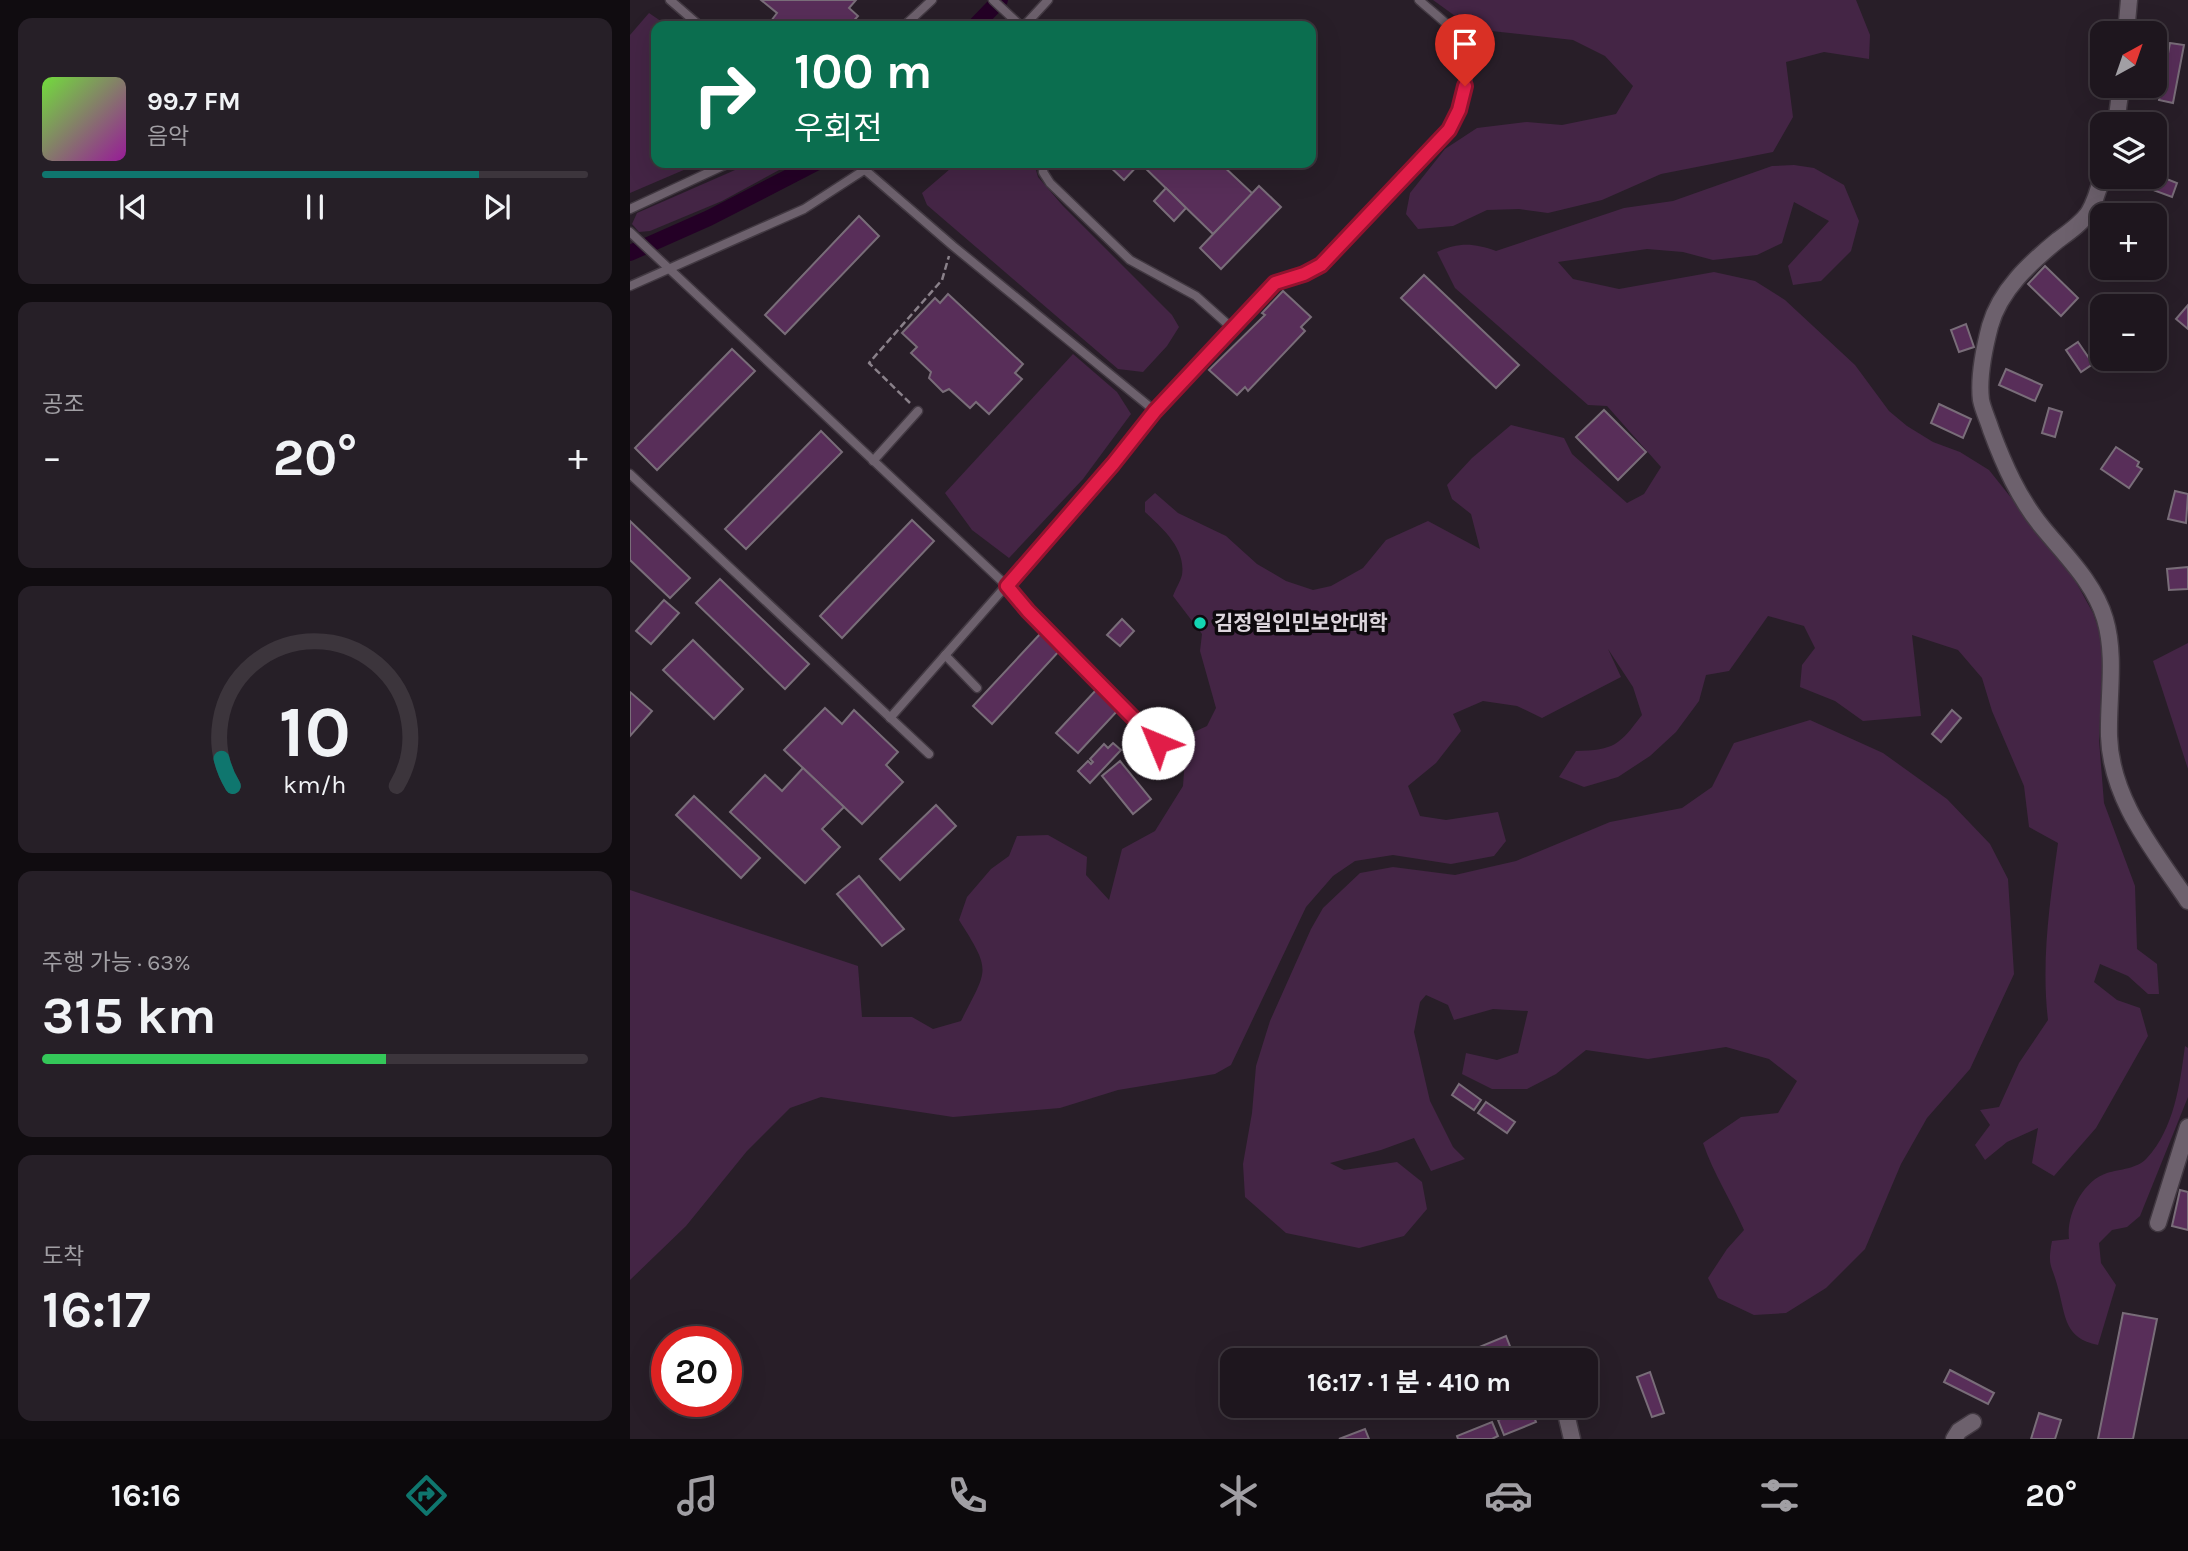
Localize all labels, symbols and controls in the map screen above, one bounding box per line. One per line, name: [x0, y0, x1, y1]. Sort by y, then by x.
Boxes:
pin: [1435, 14, 1495, 86]
north arrow: [2090, 21, 2166, 98]
map controls: [2090, 21, 2167, 371]
icon: arrive: [1446, 25, 1484, 63]
text: 100 m: [794, 43, 932, 100]
icon: right: [679, 49, 770, 140]
text: 99.7 FM: [147, 86, 241, 117]
text: 우회전: [794, 110, 882, 147]
button: layers: [2090, 112, 2167, 189]
text: 음악: [147, 123, 189, 150]
icon: previous: [114, 188, 152, 226]
icon: pause: [296, 188, 334, 226]
icon: next: [478, 188, 516, 226]
button: +: [2090, 203, 2167, 280]
button: −: [2090, 294, 2167, 371]
text: 공조: [42, 391, 84, 418]
text: 20°: [273, 427, 357, 488]
text: −: [42, 435, 62, 480]
text: +: [568, 435, 588, 480]
place label: 김정일인민보안대학: [1214, 611, 1388, 635]
marker: 김정일인민보안대학: [1192, 615, 1208, 631]
text: 10: [279, 689, 351, 774]
position arrow: [1121, 706, 1195, 780]
text: km/h: [283, 769, 347, 798]
text: 주행 가능 · 63%: [42, 949, 191, 976]
text: 315 km: [42, 985, 216, 1046]
text: 도착: [42, 1243, 84, 1270]
text: 16:17: [42, 1279, 151, 1340]
speed limit sign: 20: [651, 1326, 742, 1417]
text: 16:17 · 1 분 · 410 m: [1307, 1367, 1511, 1398]
icon: directions: [402, 1471, 451, 1520]
icon: music: [673, 1471, 722, 1520]
icon: phone: [943, 1471, 992, 1520]
icon: climate: [1214, 1471, 1263, 1520]
icon: car: [1484, 1471, 1533, 1520]
icon: filters: [1755, 1471, 1804, 1520]
text: 16:16: [111, 1477, 181, 1514]
text: 20°: [2025, 1477, 2077, 1514]

